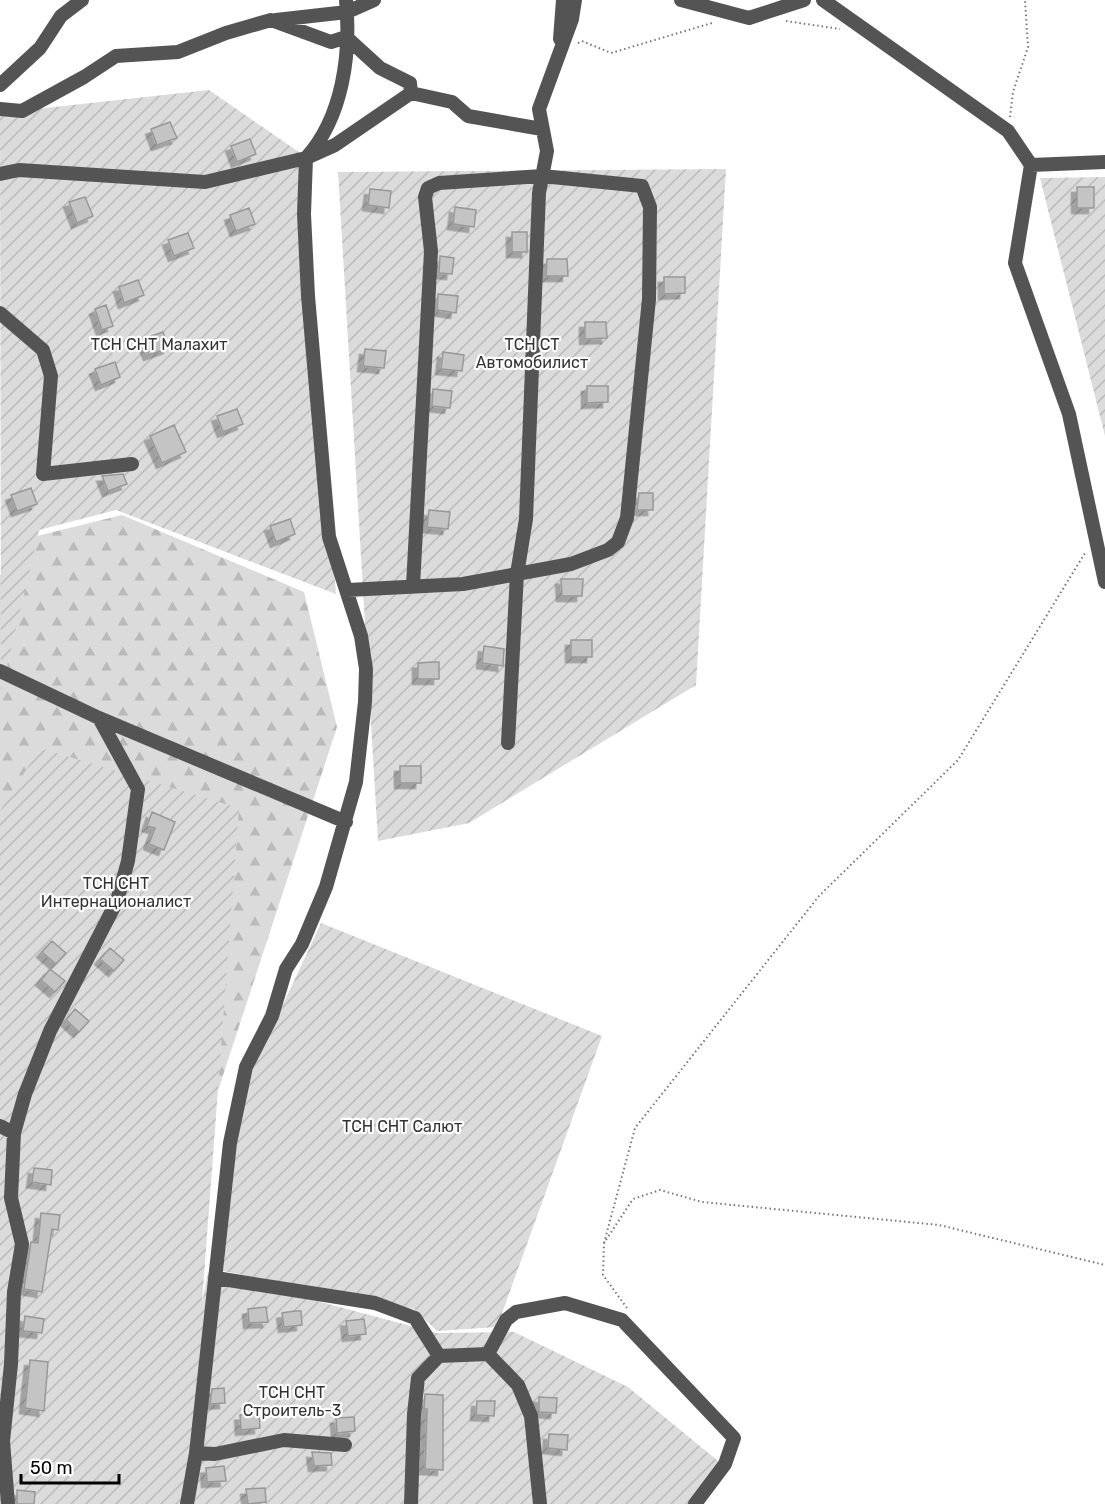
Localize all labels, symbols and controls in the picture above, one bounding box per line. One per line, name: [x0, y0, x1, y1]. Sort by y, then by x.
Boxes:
park label: ТСН СНТ Малахит: [91, 335, 227, 354]
park label: ТСН СТ Автомобилист: [476, 335, 588, 372]
park label: ТСН СНТ Интернационалист: [41, 874, 191, 911]
park label: ТСН СНТ Салют: [342, 1117, 462, 1136]
park label: ТСН СНТ Строитель-3: [243, 1383, 341, 1420]
scale bar: [21, 1447, 118, 1485]
text: 50 m: [30, 1457, 73, 1479]

